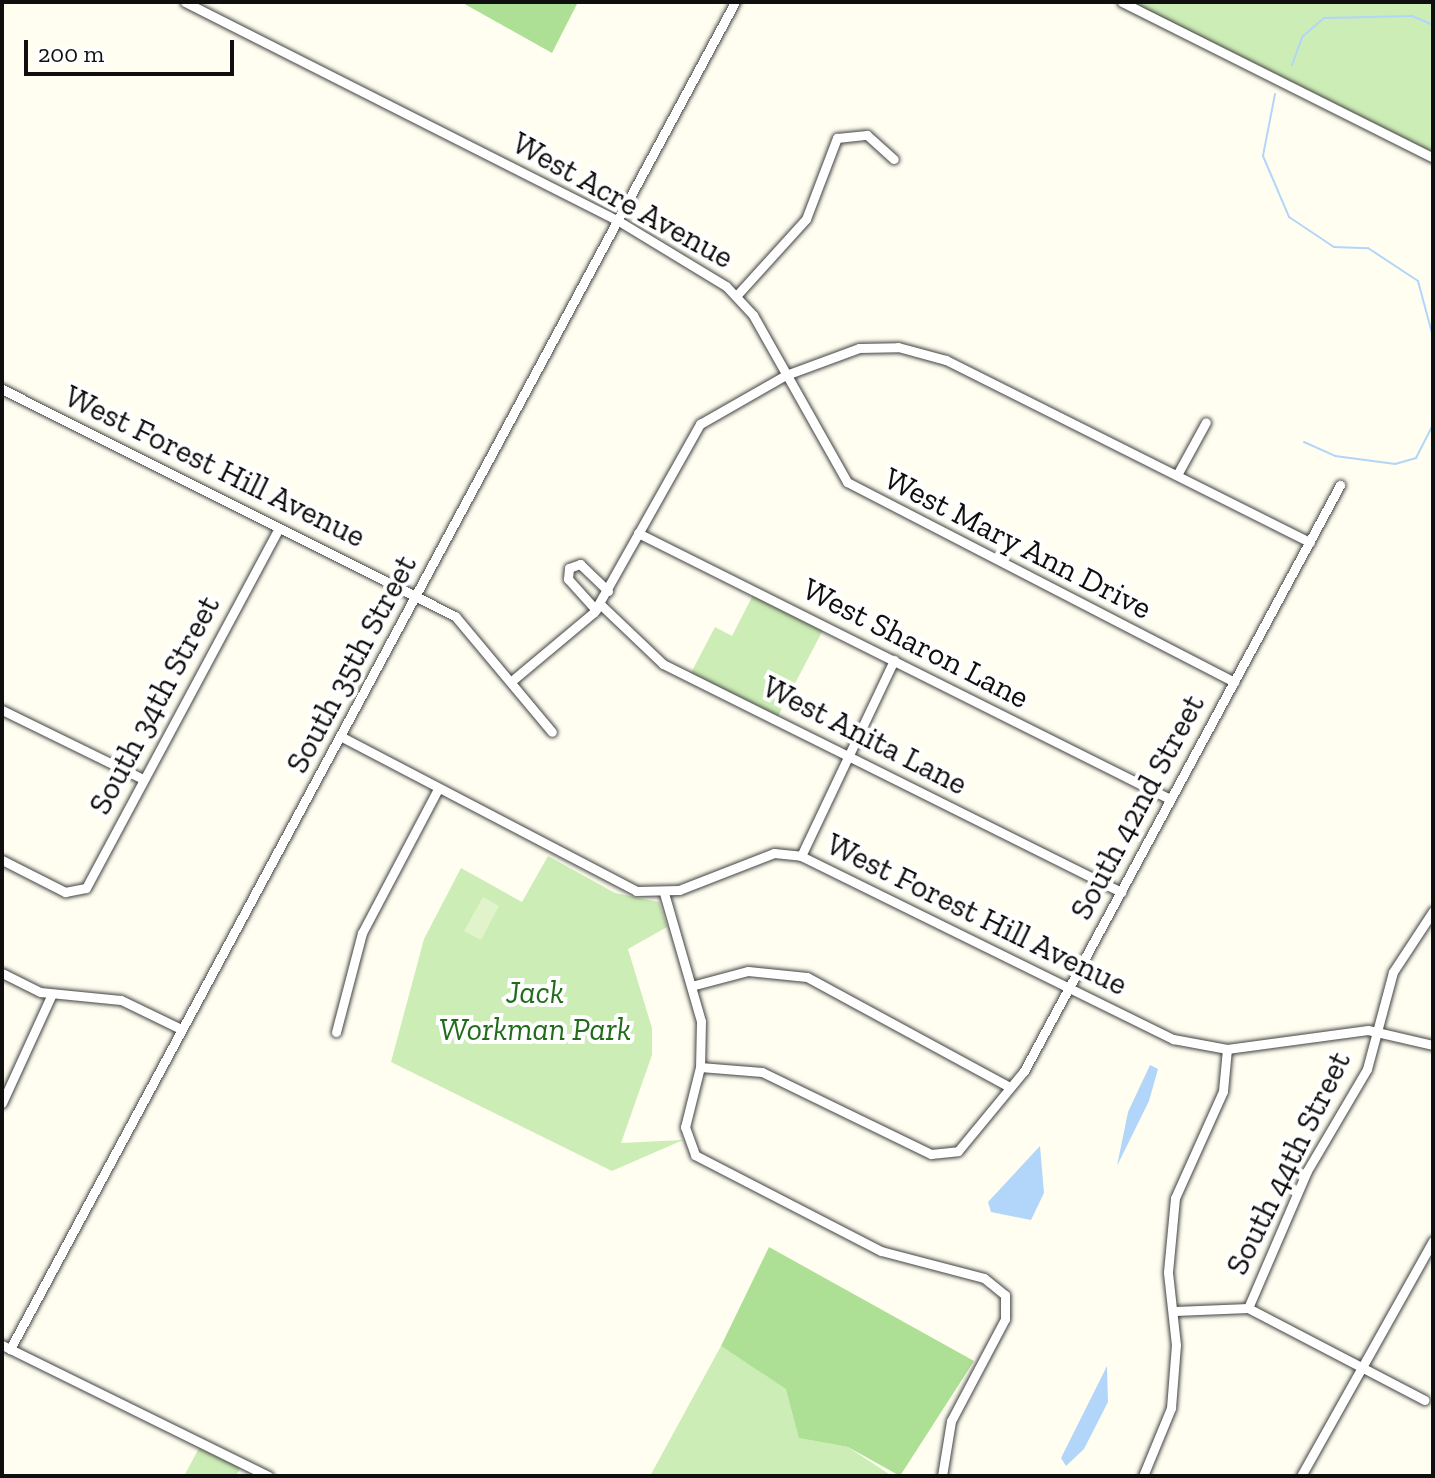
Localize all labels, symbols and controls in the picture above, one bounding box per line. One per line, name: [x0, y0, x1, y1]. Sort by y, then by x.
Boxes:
scale bar: [28, 24, 238, 74]
text: 200 m: [38, 39, 104, 68]
street label: West Acre Avenue: [505, 123, 741, 277]
street label: West Forest Hill Avenue: [58, 376, 372, 556]
street label: West Mary Ann Drive: [877, 458, 1159, 628]
street label: South 35th Street: [277, 548, 425, 780]
street label: West Sharon Lane: [796, 569, 1036, 717]
street label: South 34th Street: [80, 589, 228, 821]
street label: West Anita Lane: [756, 667, 974, 803]
street label: South 42nd Street: [1061, 688, 1213, 926]
street label: West Forest Hill Avenue: [820, 824, 1134, 1004]
park label: Jack Workman Park: [439, 974, 631, 1049]
street label: South 44th Street: [1217, 1045, 1359, 1281]

